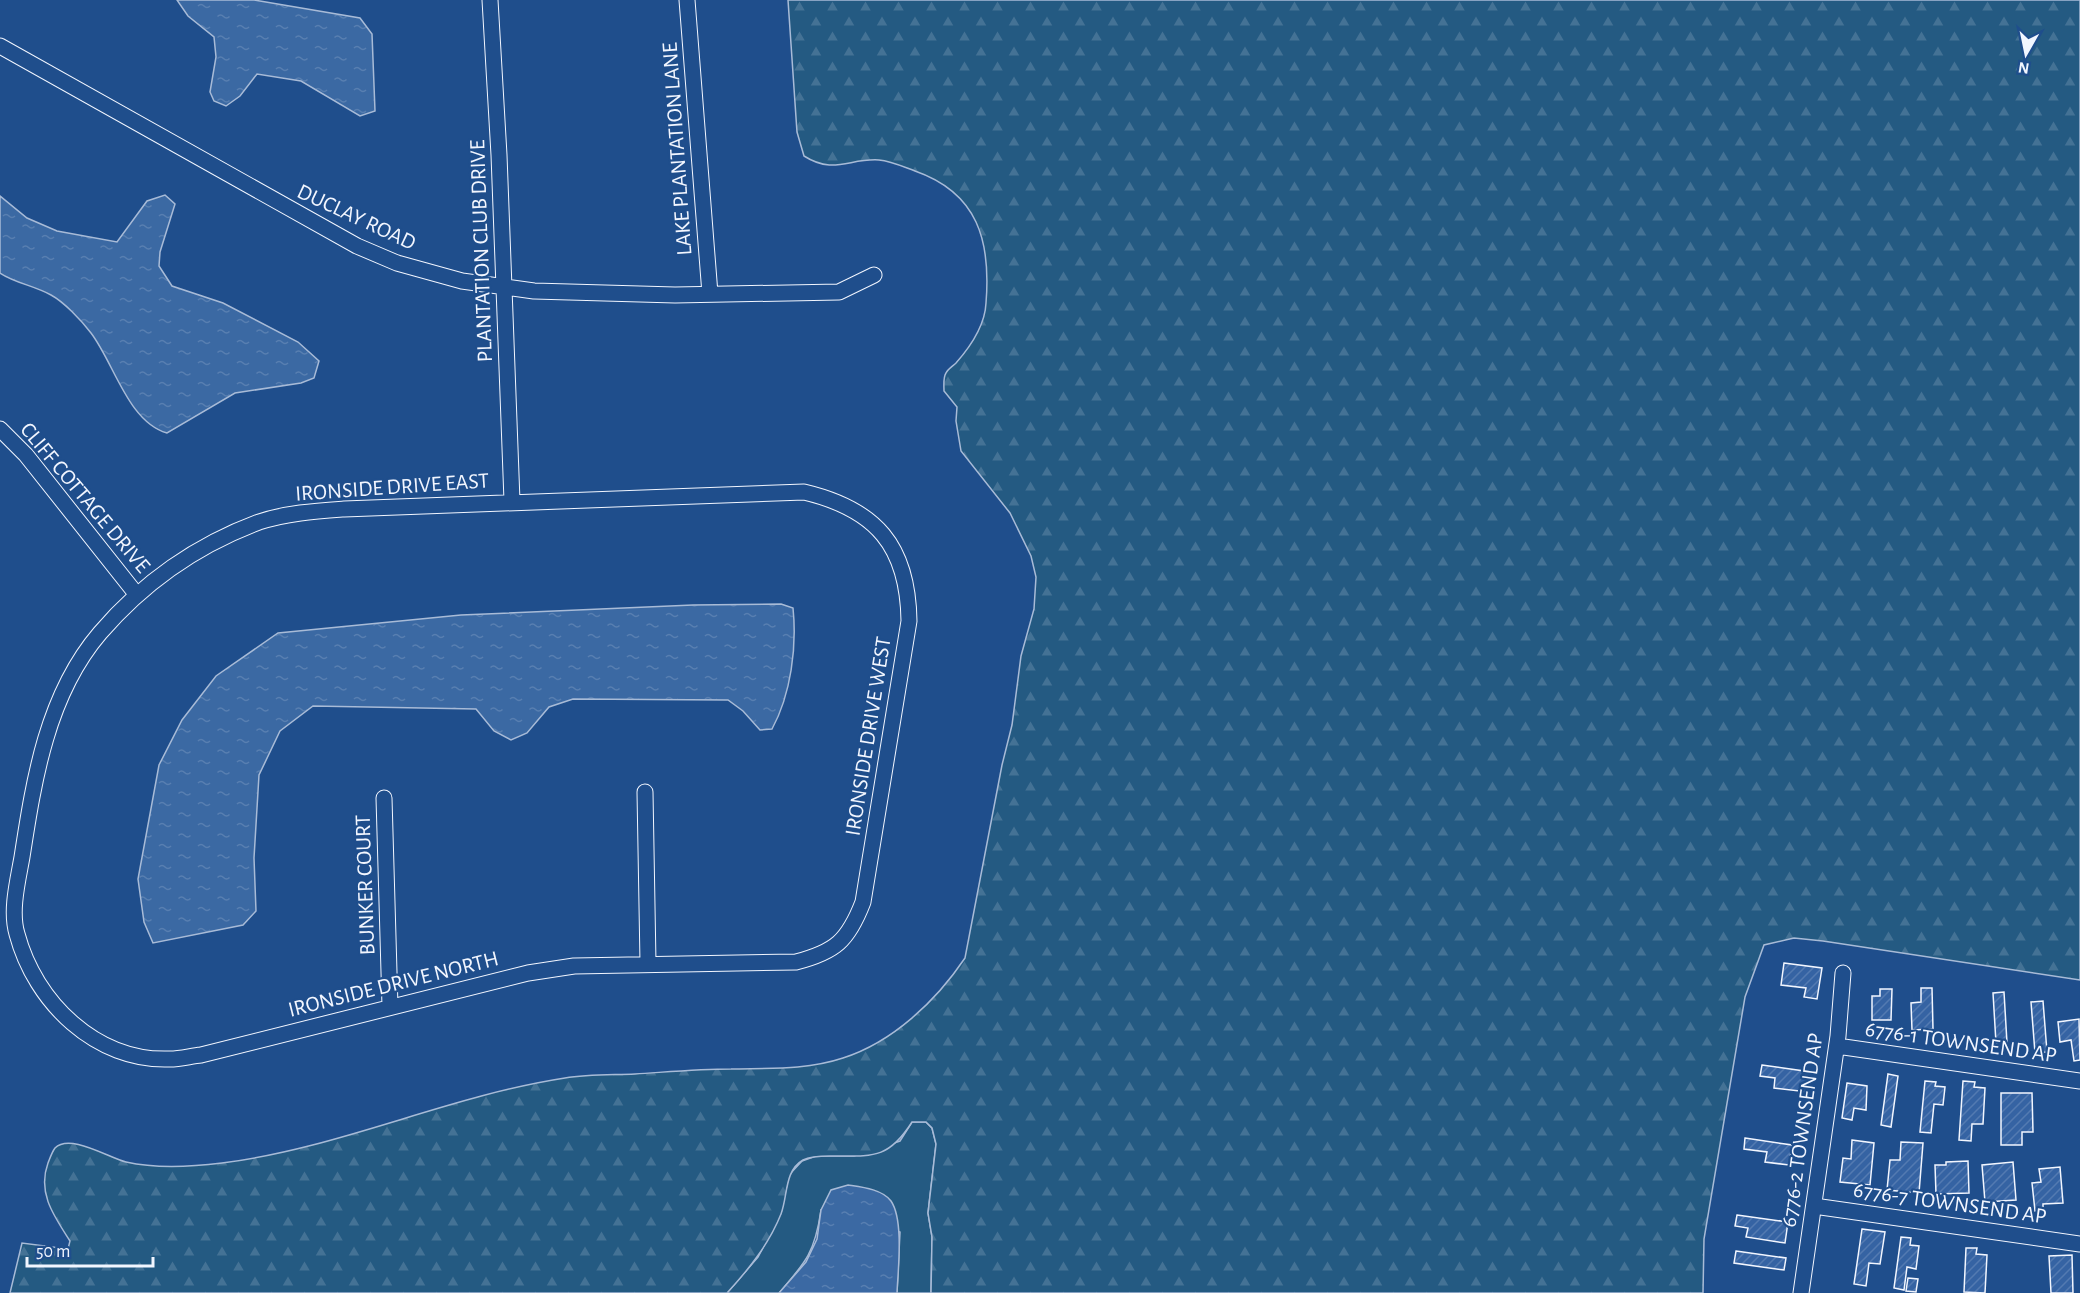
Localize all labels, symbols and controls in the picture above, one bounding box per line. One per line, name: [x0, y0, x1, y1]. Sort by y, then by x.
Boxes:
north arrow: [1996, 24, 2056, 84]
street label: LAKE PLANTATION LANE: [659, 41, 695, 256]
text: N: [2017, 59, 2031, 77]
street label: PLANTATION CLUB DRIVE: [466, 139, 496, 363]
street label: DUCLAY ROAD: [294, 180, 419, 254]
street label: CLIFF COTTAGE DRIVE: [16, 418, 155, 577]
street label: IRONSIDE DRIVE EAST: [294, 469, 490, 505]
street label: IRONSIDE DRIVE WEST: [841, 635, 895, 837]
street label: BUNKER COURT: [352, 814, 378, 956]
street label: IRONSIDE DRIVE NORTH: [286, 947, 501, 1021]
street label: 6776-1 TOWNSEND AP: [1864, 1018, 2058, 1066]
street label: 6776-2 TOWNSEND AP: [1777, 1032, 1826, 1229]
street label: 6776-7 TOWNSEND AP: [1852, 1179, 2048, 1227]
scale bar: [27, 1230, 153, 1268]
text: 50 m: [36, 1243, 70, 1261]

